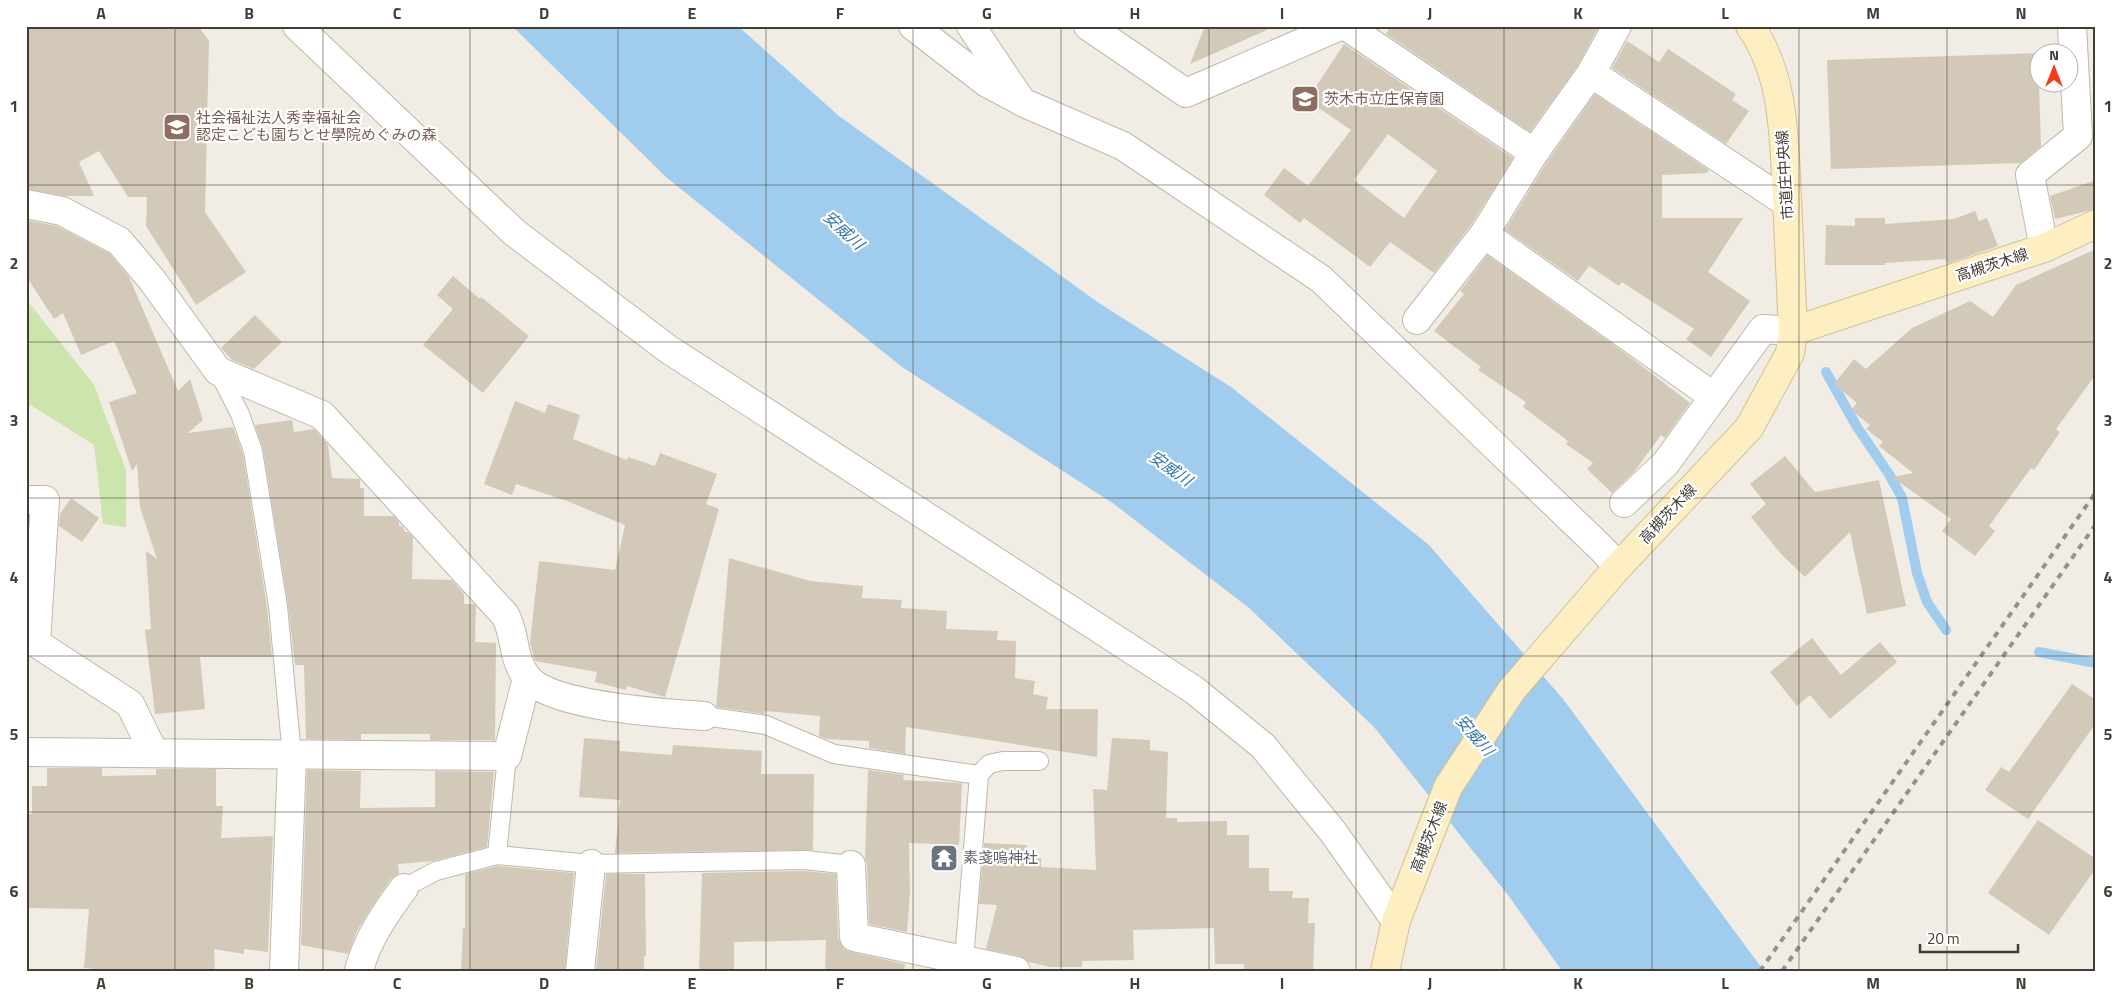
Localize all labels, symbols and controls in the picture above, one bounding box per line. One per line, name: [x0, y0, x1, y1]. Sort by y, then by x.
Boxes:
text: A: [96, 1, 106, 25]
text: B: [244, 1, 254, 25]
text: C: [393, 1, 402, 25]
text: D: [539, 1, 549, 25]
text: E: [688, 1, 697, 25]
text: F: [836, 1, 845, 25]
text: G: [982, 1, 992, 25]
text: H: [1130, 1, 1140, 25]
text: I: [1280, 1, 1284, 25]
text: J: [1428, 1, 1432, 25]
text: K: [1573, 1, 1583, 25]
text: L: [1721, 1, 1729, 25]
text: M: [1866, 1, 1880, 25]
text: N: [2015, 1, 2027, 25]
north arrow: [2030, 42, 2080, 92]
text: N: [2049, 44, 2059, 65]
school or university icon: 茨木市立庄保育園: [1290, 84, 1320, 114]
place label: 茨木市立庄保育園: [1324, 87, 1444, 110]
text: 1: [10, 94, 18, 118]
text: 1: [2104, 94, 2112, 118]
place label: 社会福祉法人秀幸福祉会 認定こども園ちとせ學院めぐみの森: [196, 106, 436, 146]
school or university icon: 社会福祉法人秀幸福祉会 認定こども園ちとせ學院めぐみの森: [162, 112, 192, 142]
street label: 市道庄中央線: [1770, 129, 1799, 221]
water label: 安威川: [818, 205, 871, 257]
street label: 高槻茨木線: [1953, 242, 2031, 287]
text: 2: [10, 251, 18, 275]
text: 2: [2104, 251, 2112, 275]
text: 3: [10, 408, 18, 432]
text: 3: [2104, 408, 2112, 432]
water label: 安威川: [1144, 444, 1199, 493]
street label: 高槻茨木線: [1634, 478, 1702, 549]
text: 4: [10, 565, 19, 589]
text: 4: [2104, 565, 2113, 589]
water label: 安威川: [1450, 709, 1501, 762]
text: 5: [10, 722, 19, 746]
text: 5: [2104, 722, 2113, 746]
street label: 高槻茨木線: [1404, 798, 1453, 876]
temple icon: 素戔嗚神社: [929, 843, 959, 873]
place label: 素戔嗚神社: [963, 846, 1038, 869]
text: 6: [10, 879, 19, 903]
text: 6: [2104, 879, 2113, 903]
scale bar: [1920, 922, 2017, 954]
text: 20 m: [1927, 927, 1960, 950]
text: A: [96, 971, 106, 995]
text: B: [244, 971, 254, 995]
text: C: [393, 971, 402, 995]
text: D: [539, 971, 549, 995]
text: E: [688, 971, 697, 995]
text: F: [836, 971, 845, 995]
text: G: [982, 971, 992, 995]
text: H: [1130, 971, 1140, 995]
text: I: [1280, 971, 1284, 995]
text: J: [1428, 971, 1432, 995]
text: K: [1573, 971, 1583, 995]
text: L: [1721, 971, 1729, 995]
text: M: [1866, 971, 1880, 995]
text: N: [2015, 971, 2027, 995]

